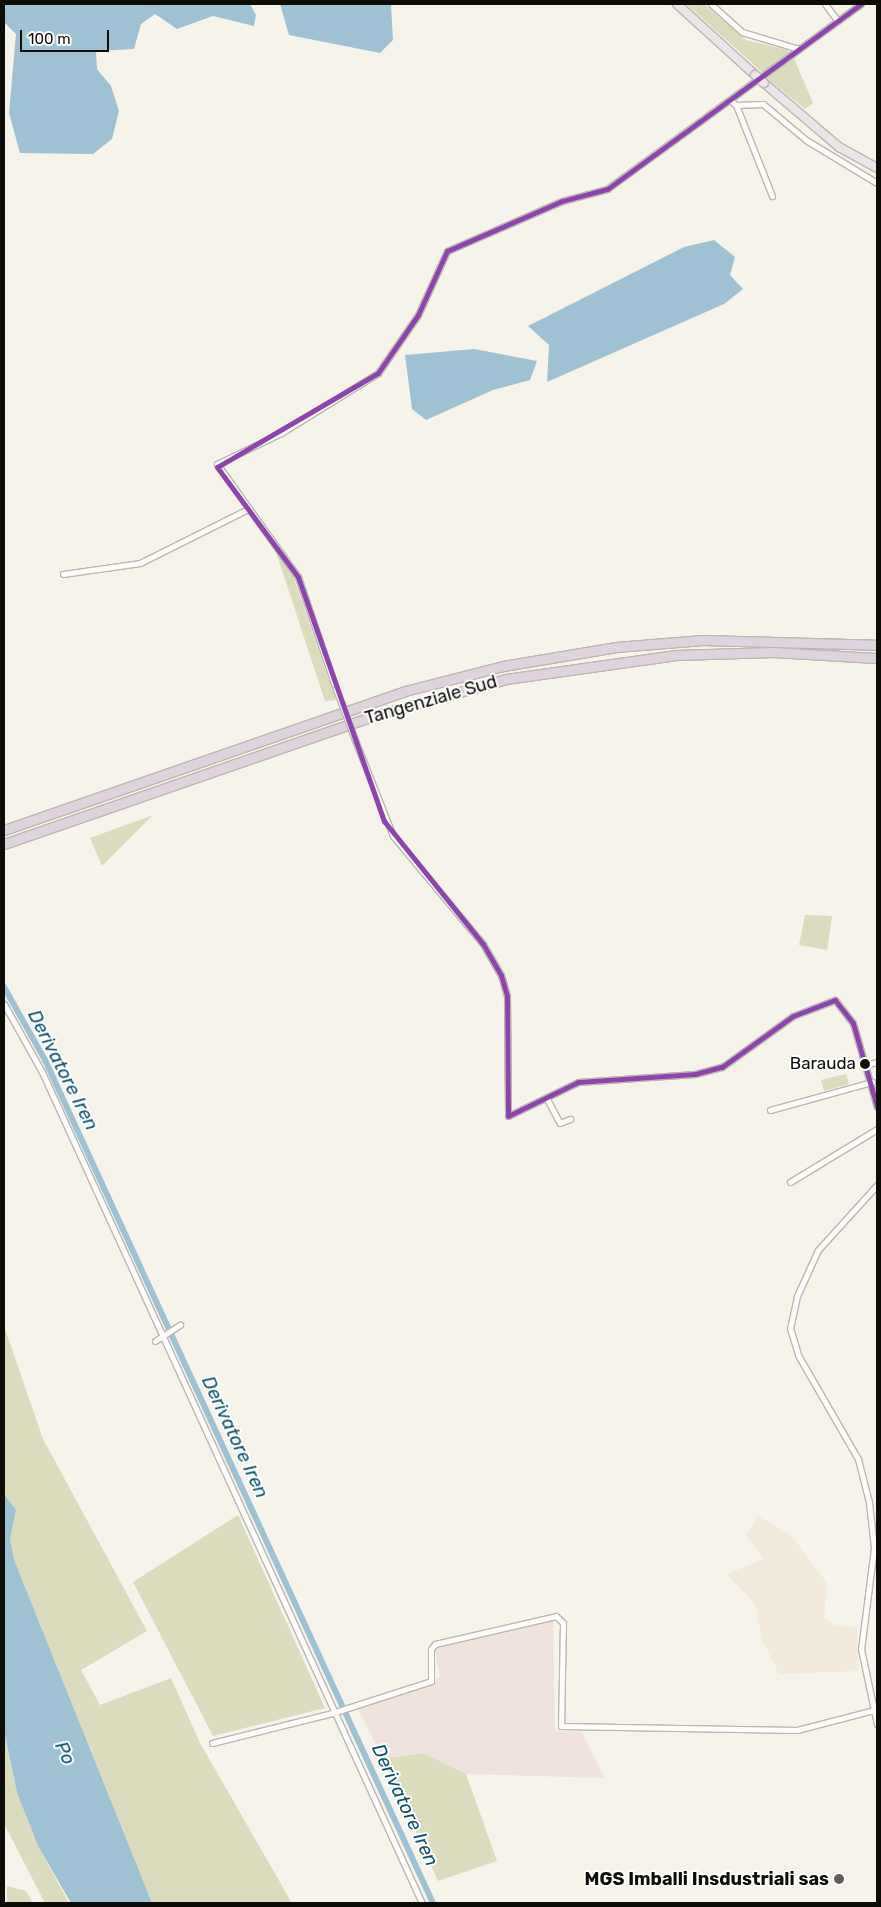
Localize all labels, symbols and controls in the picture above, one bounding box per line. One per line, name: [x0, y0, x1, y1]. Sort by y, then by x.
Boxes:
scale bar: [22, 20, 111, 52]
text: 100 m: [28, 30, 70, 48]
street label: Tangenziale Sud: [362, 671, 500, 729]
water label: Derivatore Iren: [23, 1006, 103, 1134]
place label: Barauda: [790, 1054, 856, 1074]
marker: Barauda: [860, 1059, 870, 1069]
water label: Derivatore Iren: [197, 1372, 273, 1502]
water label: Po: [50, 1738, 80, 1768]
water label: Derivatore Iren: [367, 1740, 443, 1870]
place label: MGS Imballi Insdustriali sas: [585, 1868, 829, 1890]
marker: MGS Imballi Insdustriali sas: [833, 1873, 845, 1885]

